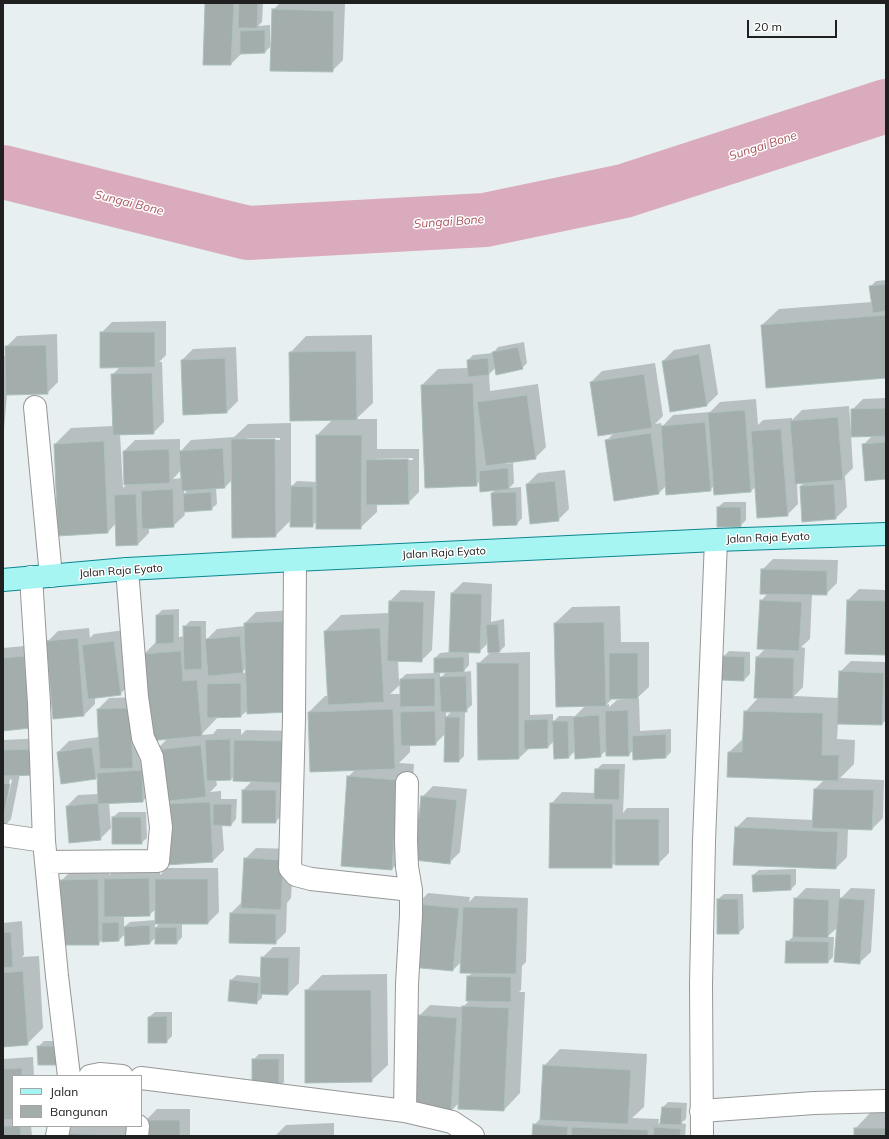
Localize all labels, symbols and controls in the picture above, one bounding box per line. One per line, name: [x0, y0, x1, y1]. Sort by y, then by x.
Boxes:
scale bar: [749, 12, 839, 38]
text: 20 m: [754, 19, 782, 34]
water label: Sungai Bone: [727, 128, 799, 164]
water label: Sungai Bone: [93, 187, 165, 219]
water label: Sungai Bone: [413, 212, 485, 232]
street label: Jalan Raja Eyato: [726, 530, 810, 546]
street label: Jalan Raja Eyato: [402, 544, 486, 562]
street label: Jalan Raja Eyato: [79, 561, 163, 581]
legend: [12, 1075, 142, 1127]
text: Jalan: [50, 1084, 78, 1099]
text: Bangunan: [50, 1104, 108, 1119]

